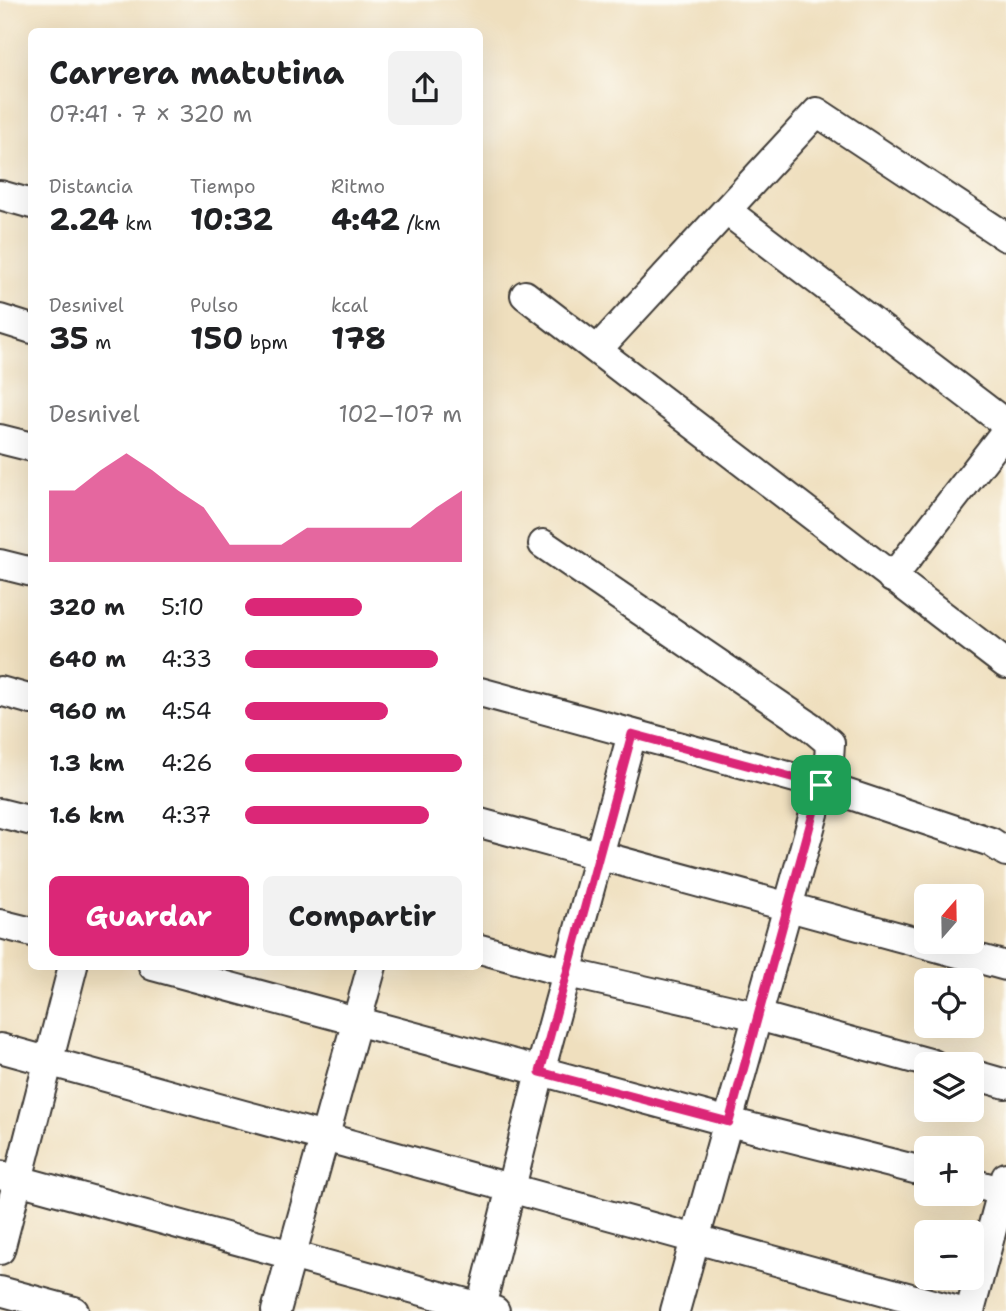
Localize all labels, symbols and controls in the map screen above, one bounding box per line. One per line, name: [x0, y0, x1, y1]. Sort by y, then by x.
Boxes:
text: Carrera matutina: [49, 51, 344, 94]
button: share: [388, 51, 462, 125]
text: 07:41 · 7 × 320 m: [49, 99, 252, 129]
text: Distancia: [49, 174, 133, 199]
text: Tiempo: [190, 174, 256, 199]
text: Ritmo: [331, 174, 385, 199]
text: 2.24: [49, 199, 119, 240]
text: 10:32: [190, 199, 273, 240]
text: 4:42: [331, 199, 400, 240]
text: km: [119, 211, 152, 236]
text: /km: [400, 211, 441, 236]
text: Desnivel: [49, 293, 124, 318]
text: Pulso: [190, 293, 238, 318]
text: kcal: [331, 293, 368, 318]
text: 35: [49, 318, 89, 359]
text: 150: [190, 318, 243, 359]
text: 178: [331, 318, 386, 359]
text: m: [89, 330, 111, 355]
text: bpm: [243, 330, 288, 355]
text: Desnivel: [49, 399, 140, 429]
text: 102–107 m: [338, 399, 462, 429]
text: 320 m: [49, 592, 125, 622]
text: 5:10: [161, 592, 204, 622]
text: 640 m: [49, 644, 126, 674]
text: 4:33: [161, 644, 212, 674]
text: 960 m: [49, 696, 126, 726]
text: 4:54: [161, 696, 212, 726]
text: 1.3 km: [49, 748, 124, 778]
text: 4:26: [161, 748, 212, 778]
pin: [791, 755, 851, 815]
icon: arrive: [802, 766, 840, 804]
text: 1.6 km: [49, 800, 124, 830]
text: 4:37: [161, 800, 211, 830]
button: Guardar: [49, 876, 249, 956]
button: Compartir: [263, 876, 462, 956]
north arrow: [914, 884, 984, 954]
map controls: [914, 884, 984, 1290]
button: locate: [914, 968, 984, 1038]
button: layers: [914, 1052, 984, 1122]
button: +: [914, 1136, 984, 1206]
button: −: [914, 1220, 984, 1290]

